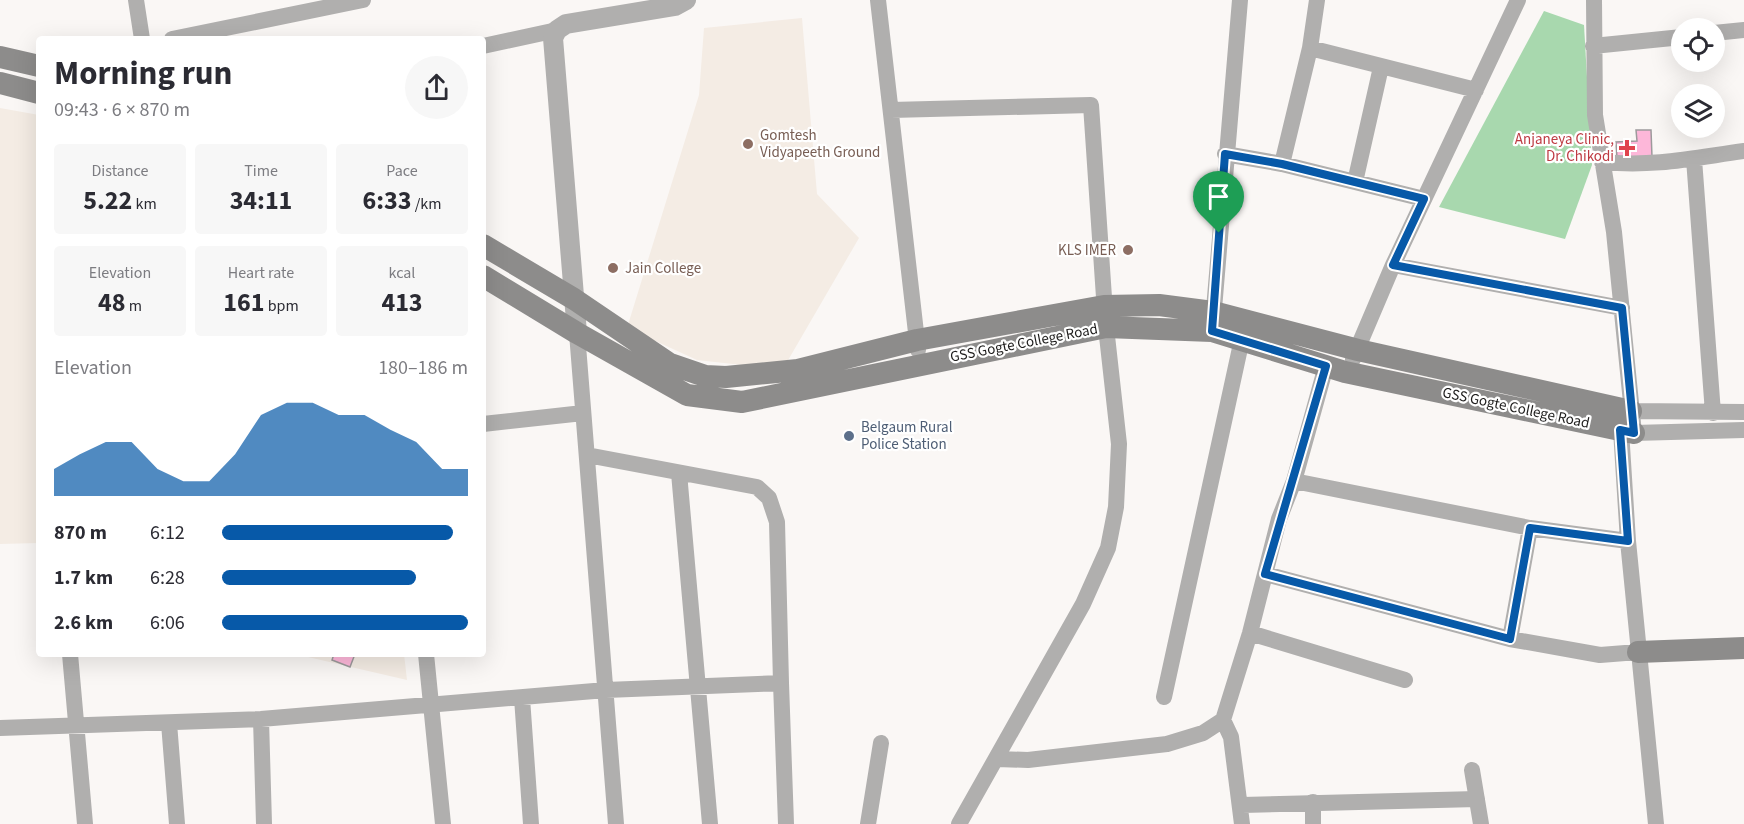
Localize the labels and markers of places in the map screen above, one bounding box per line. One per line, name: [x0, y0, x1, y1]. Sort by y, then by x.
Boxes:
place label: Gomtesh Vidyapeeth Ground: [760, 125, 880, 163]
place label: Anjaneya Clinic, Dr. Chikodi: [1515, 129, 1614, 167]
marker: Gomtesh Vidyapeeth Ground: [741, 137, 755, 151]
marker: Anjaneya Clinic, Dr. Chikodi: [1618, 139, 1636, 157]
pin: [1193, 171, 1244, 233]
place label: KLS IMER: [1058, 240, 1116, 261]
marker: KLS IMER: [1121, 243, 1135, 257]
place label: Jain College: [625, 258, 701, 279]
marker: Jain College: [606, 261, 620, 275]
place label: Belgaum Rural Police Station: [861, 417, 953, 455]
marker: Belgaum Rural Police Station: [842, 429, 856, 443]

